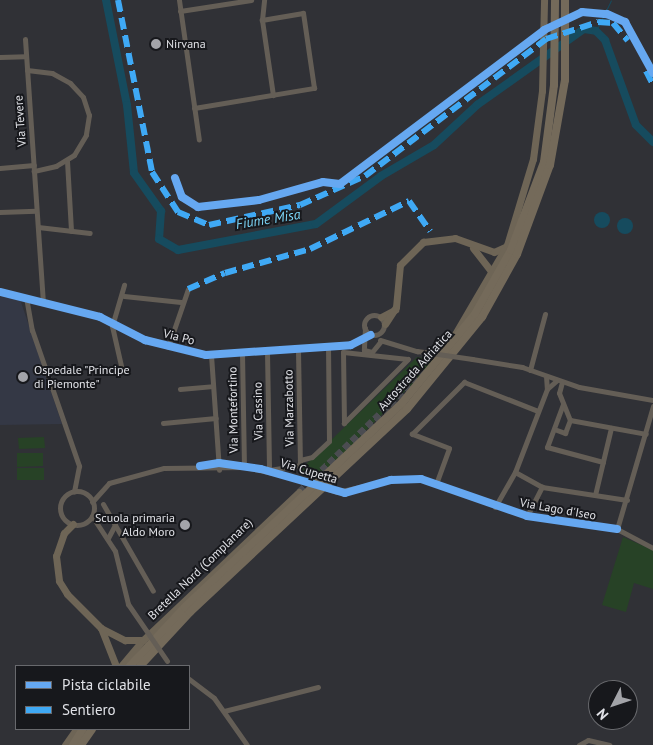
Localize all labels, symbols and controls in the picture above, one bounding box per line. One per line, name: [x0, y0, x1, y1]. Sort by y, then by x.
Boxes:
place label: Nirvana: [166, 37, 206, 51]
marker: Nirvana: [150, 38, 162, 50]
street label: Via Tevere: [11, 95, 29, 147]
water label: Fiume Misa: [235, 206, 301, 232]
street label: Via Po: [162, 326, 196, 348]
street label: Autostrada Adriatica: [375, 327, 455, 413]
place label: Ospedale "Principe di Piemonte": [34, 363, 130, 391]
street label: Via Montefortino: [225, 367, 241, 453]
street label: Via Marzabotto: [281, 369, 297, 447]
marker: Ospedale "Principe di Piemonte": [16, 370, 30, 384]
street label: Via Cassino: [250, 382, 266, 440]
street label: Via Cupetta: [279, 455, 339, 487]
street label: Via Lago d'Iseo: [519, 495, 597, 523]
place label: Scuola primaria Aldo Moro: [95, 511, 175, 539]
street label: Bretella Nord (Complanare): [145, 515, 255, 623]
marker: Scuola primaria Aldo Moro: [179, 519, 191, 531]
legend: [15, 665, 190, 730]
text: Pista ciclabile: [62, 675, 151, 694]
north arrow: [588, 680, 638, 730]
text: Sentiero: [62, 700, 116, 719]
text: N: [593, 705, 612, 724]

